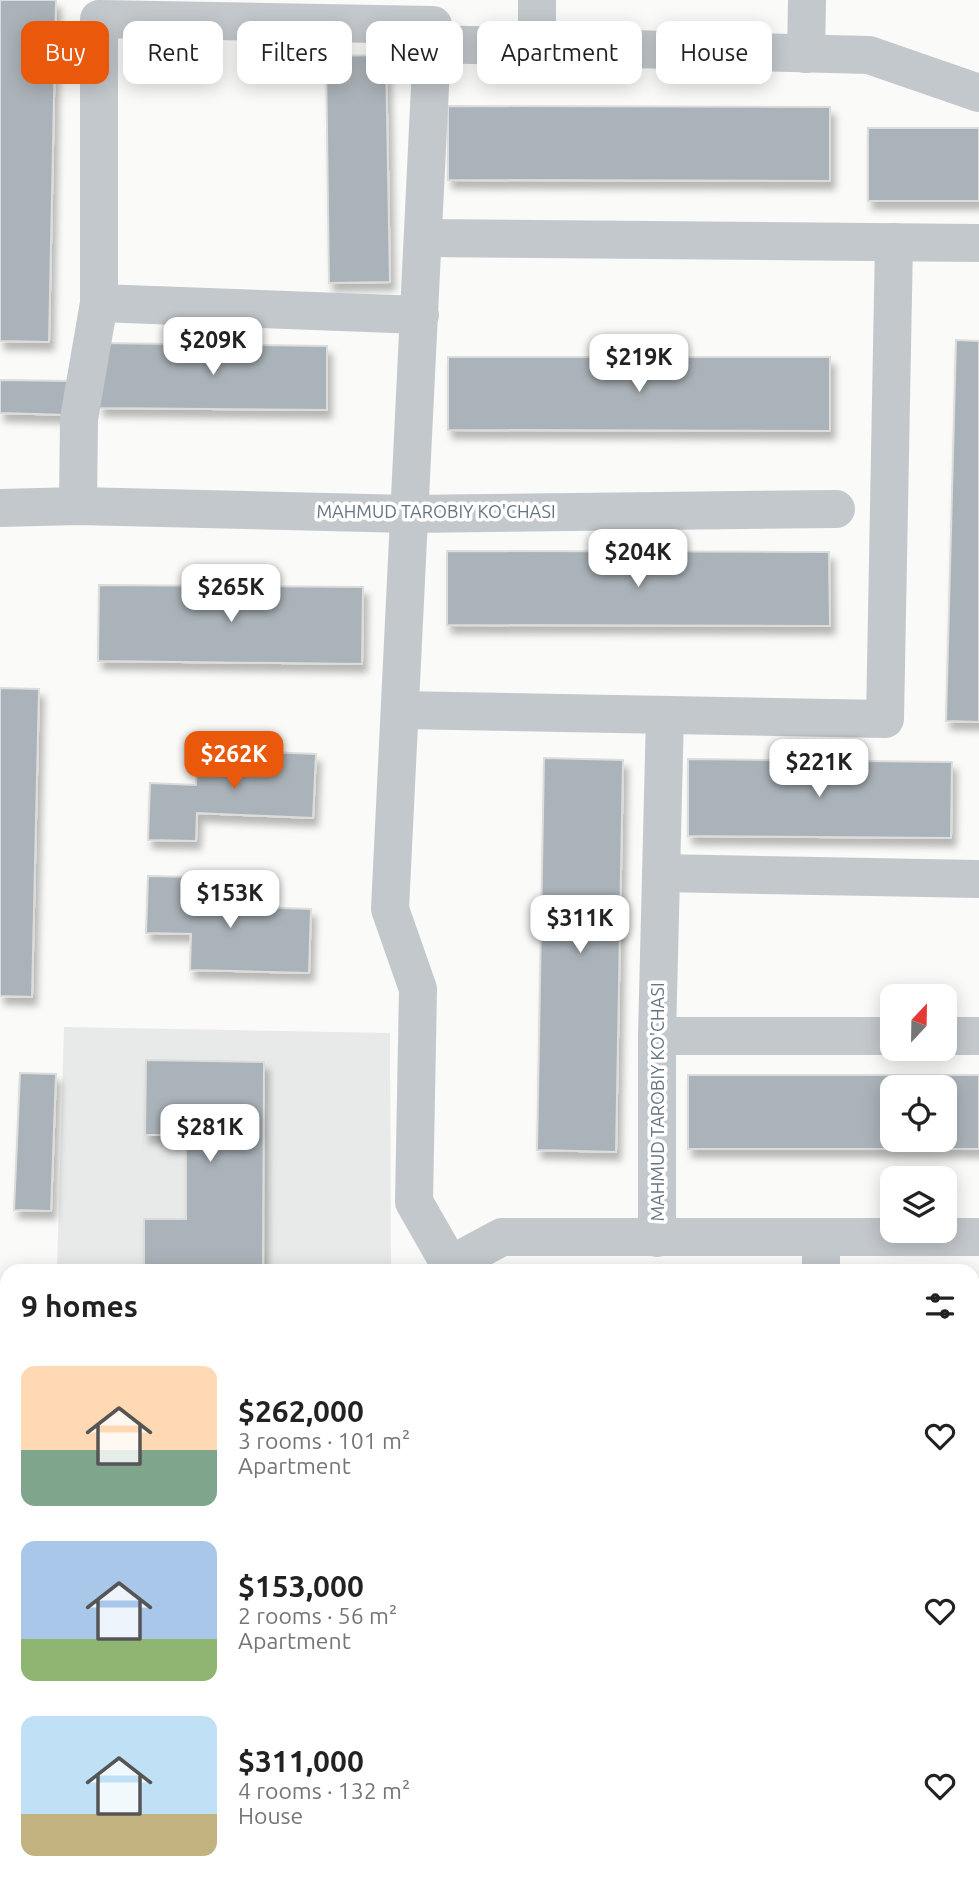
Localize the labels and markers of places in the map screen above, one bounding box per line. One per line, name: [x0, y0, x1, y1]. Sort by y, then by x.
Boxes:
pin: $209K: [164, 318, 262, 377]
pin: $219K: [590, 334, 688, 394]
pin: $204K: [589, 530, 687, 589]
pin: $265K: [182, 564, 280, 624]
pin: $262K: [185, 732, 283, 791]
pin: $221K: [770, 740, 868, 799]
pin: $153K: [181, 870, 279, 930]
pin: $311K: [531, 895, 629, 955]
pin: $281K: [161, 1104, 259, 1164]

